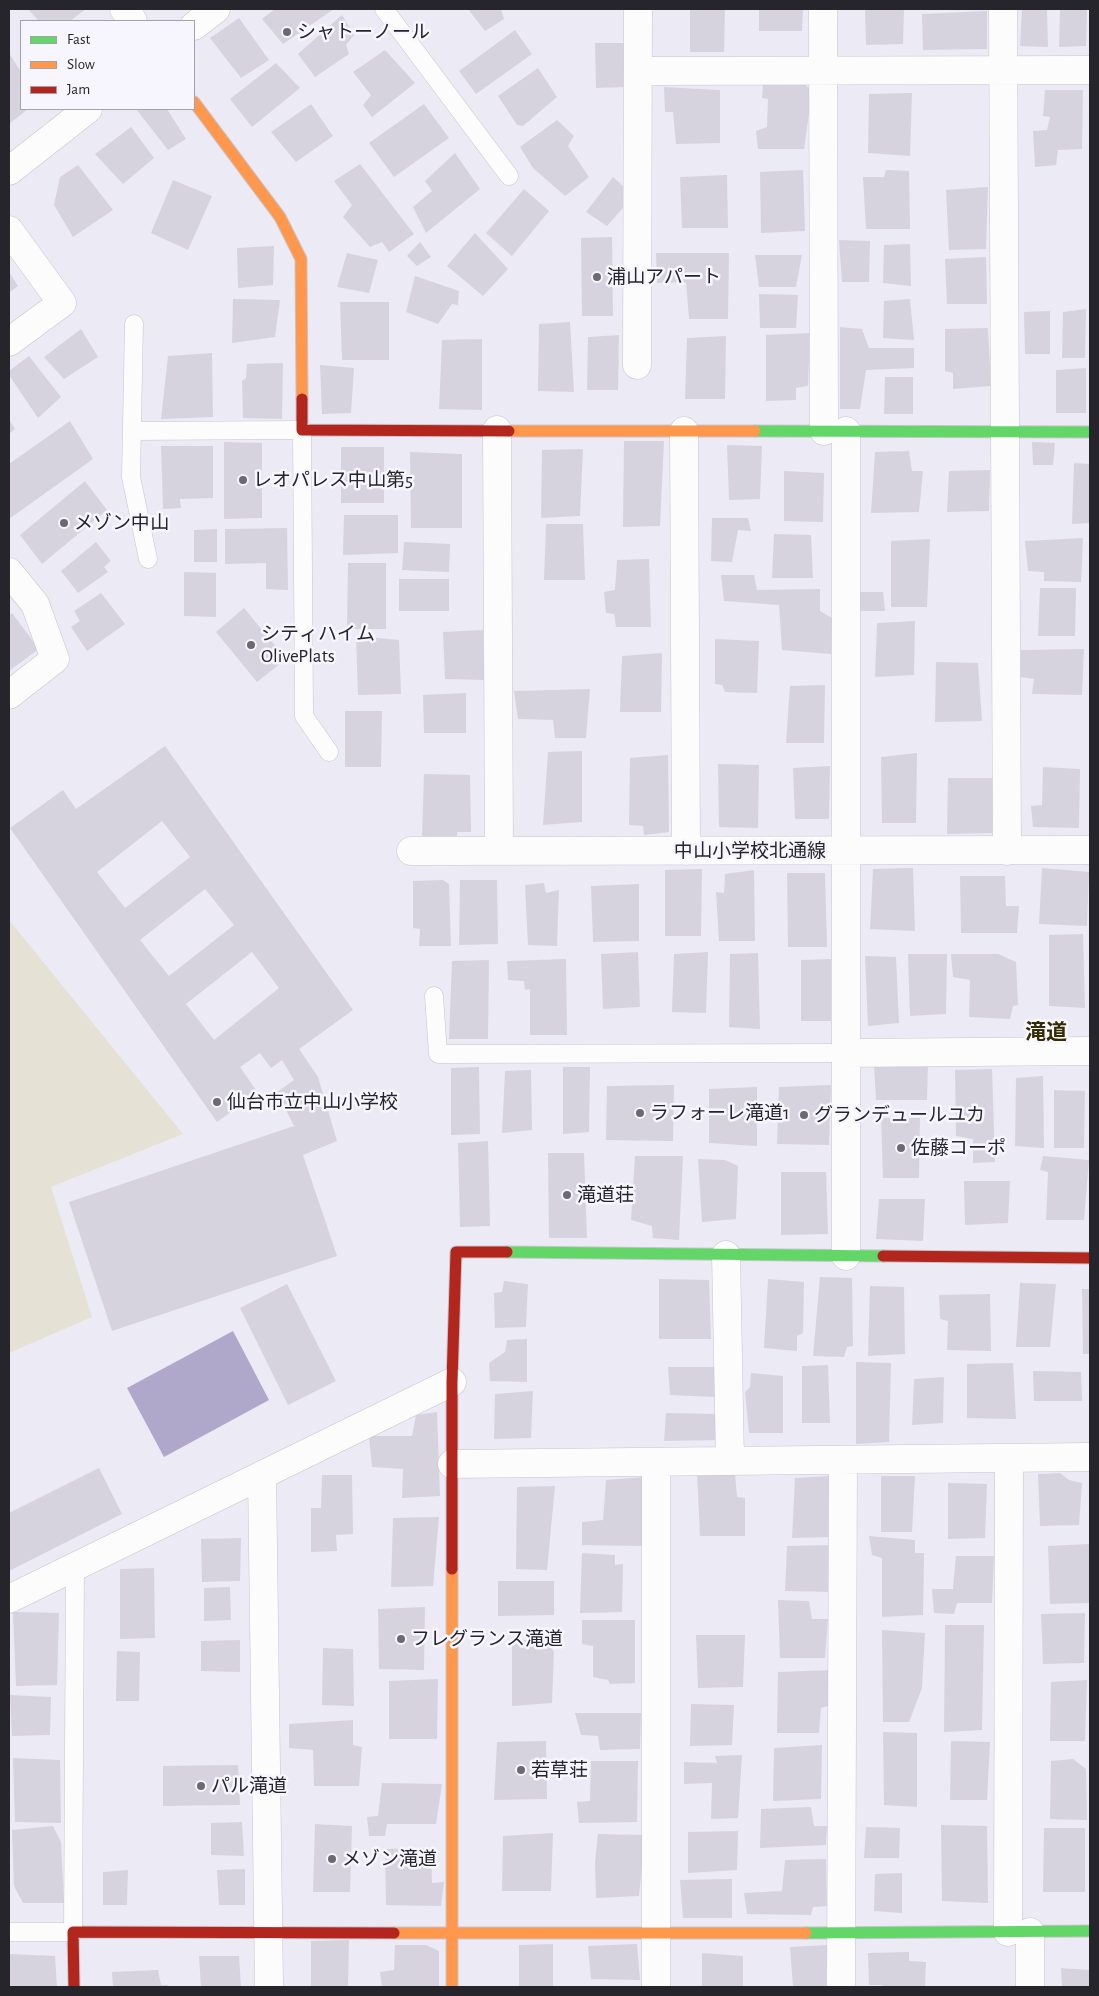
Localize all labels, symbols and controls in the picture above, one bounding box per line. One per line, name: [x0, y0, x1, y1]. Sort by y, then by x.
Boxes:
legend: [20, 20, 195, 110]
place label: シャトーノール: [297, 21, 430, 43]
marker: シャトーノール: [281, 26, 293, 38]
text: Fast: [67, 32, 90, 47]
text: Slow: [67, 57, 95, 72]
text: Jam: [67, 82, 90, 97]
place label: 浦山アパート: [607, 266, 721, 288]
marker: 浦山アパート: [591, 271, 603, 283]
place label: レオパレス中山第5: [253, 469, 413, 491]
marker: レオパレス中山第5: [237, 474, 249, 486]
place label: メゾン中山: [74, 512, 169, 534]
marker: メゾン中山: [58, 517, 70, 529]
place label: シティハイム OlivePlats: [261, 623, 375, 667]
marker: シティハイム OlivePlats: [245, 639, 257, 651]
street label: 中山小学校北通線: [674, 840, 826, 862]
district label: 滝道: [1025, 1020, 1067, 1046]
place label: 仙台市立中山小学校: [227, 1091, 398, 1113]
marker: 仙台市立中山小学校: [211, 1096, 223, 1108]
place label: ラフォーレ滝道1: [650, 1102, 790, 1124]
place label: グランデュールユカ: [814, 1104, 985, 1126]
marker: ラフォーレ滝道1: [634, 1107, 646, 1119]
marker: グランデュールユカ: [798, 1109, 810, 1121]
place label: 佐藤コーポ: [911, 1137, 1006, 1159]
marker: 佐藤コーポ: [895, 1142, 907, 1154]
place label: 滝道荘: [577, 1184, 634, 1206]
marker: 滝道荘: [561, 1189, 573, 1201]
place label: フレグランス滝道: [411, 1628, 563, 1650]
marker: フレグランス滝道: [395, 1633, 407, 1645]
place label: 若草荘: [531, 1759, 588, 1781]
marker: 若草荘: [515, 1764, 527, 1776]
place label: パル滝道: [211, 1775, 287, 1797]
marker: パル滝道: [195, 1780, 207, 1792]
place label: メゾン滝道: [342, 1848, 437, 1870]
marker: メゾン滝道: [326, 1853, 338, 1865]

